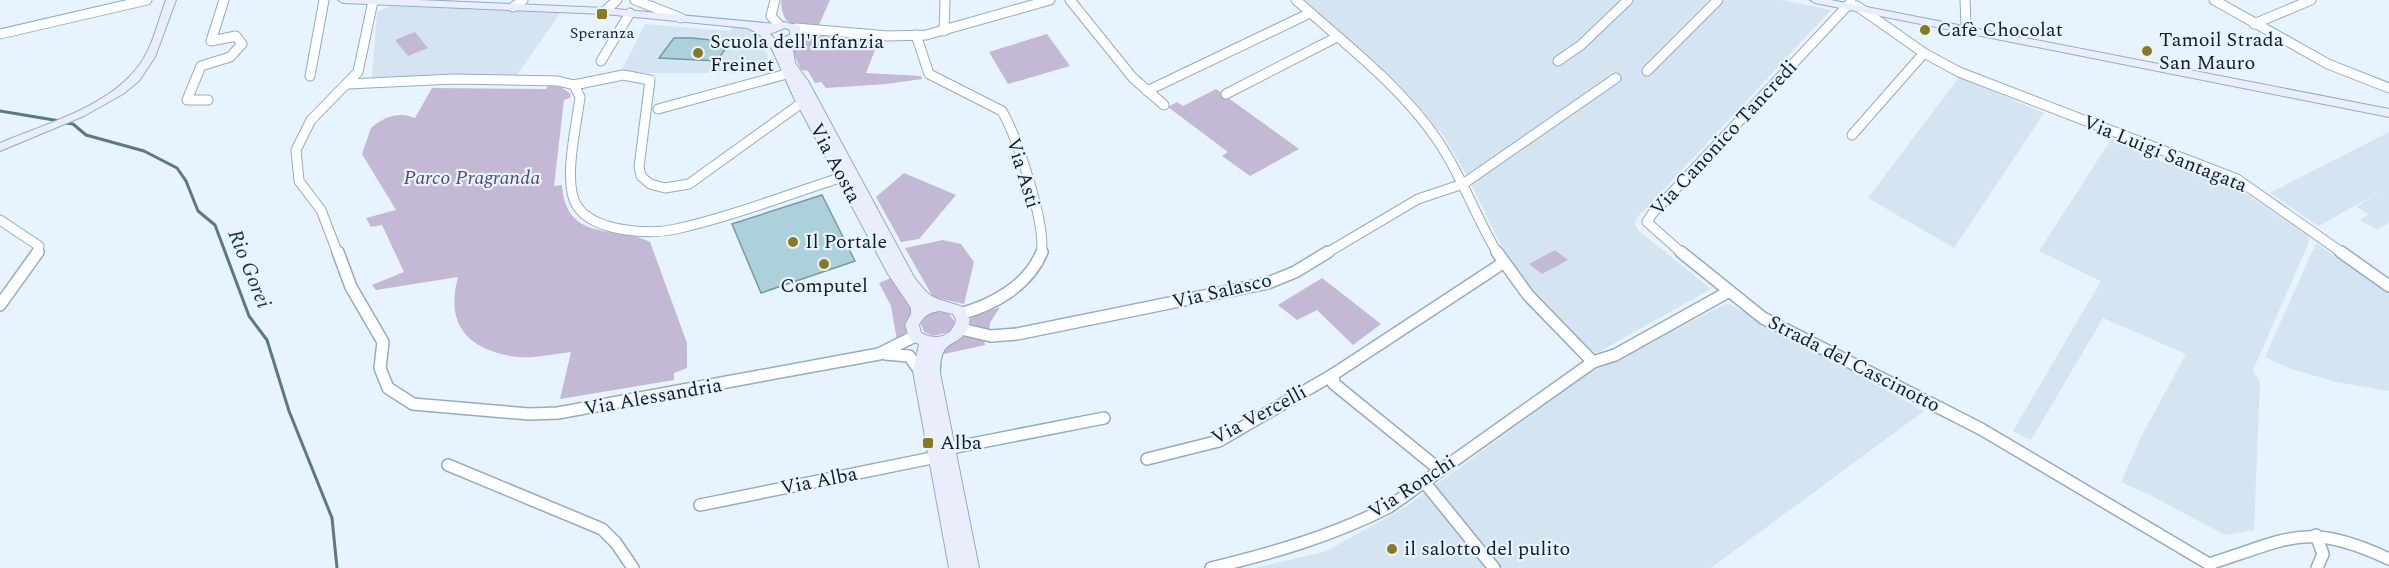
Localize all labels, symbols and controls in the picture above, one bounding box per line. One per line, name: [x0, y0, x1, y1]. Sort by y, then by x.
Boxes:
marker: Speranza: [595, 7, 609, 21]
place label: Cafè Chocolat: [1937, 15, 2063, 45]
place label: Speranza: [570, 21, 634, 45]
marker: Cafè Chocolat: [1918, 23, 1932, 37]
place label: Tamoil Strada San Mauro: [2159, 25, 2284, 78]
place label: Scuola dell'Infanzia Freinet: [710, 27, 884, 80]
marker: Tamoil Strada San Mauro: [2140, 44, 2154, 58]
marker: Scuola dell'Infanzia Freinet: [691, 46, 705, 60]
street label: Via Canonico Tancredi: [1643, 53, 1805, 223]
street label: Via Luigi Santagata: [2078, 107, 2252, 201]
street label: Via Aosta: [801, 118, 869, 208]
street label: Via Asti: [998, 134, 1048, 212]
park label: Parco Pragranda: [404, 163, 540, 193]
water label: Rio Gorei: [219, 225, 279, 313]
place label: Il Portale: [805, 227, 887, 257]
marker: Il Portale: [786, 235, 800, 249]
marker: Computel: [817, 257, 831, 271]
street label: Via Salasco: [1169, 265, 1275, 317]
place label: Computel: [780, 271, 868, 301]
street label: Strada del Cascinotto: [1763, 308, 1945, 420]
street label: Via Alessandria: [582, 370, 725, 424]
street label: Via Vercelli: [1206, 377, 1312, 453]
place label: Alba: [940, 428, 982, 458]
marker: Alba: [921, 436, 935, 450]
street label: Via Ronchi: [1362, 447, 1462, 527]
street label: Via Alba: [778, 459, 860, 503]
place label: il salotto del pulito: [1404, 534, 1570, 564]
marker: il salotto del pulito: [1385, 542, 1399, 556]

